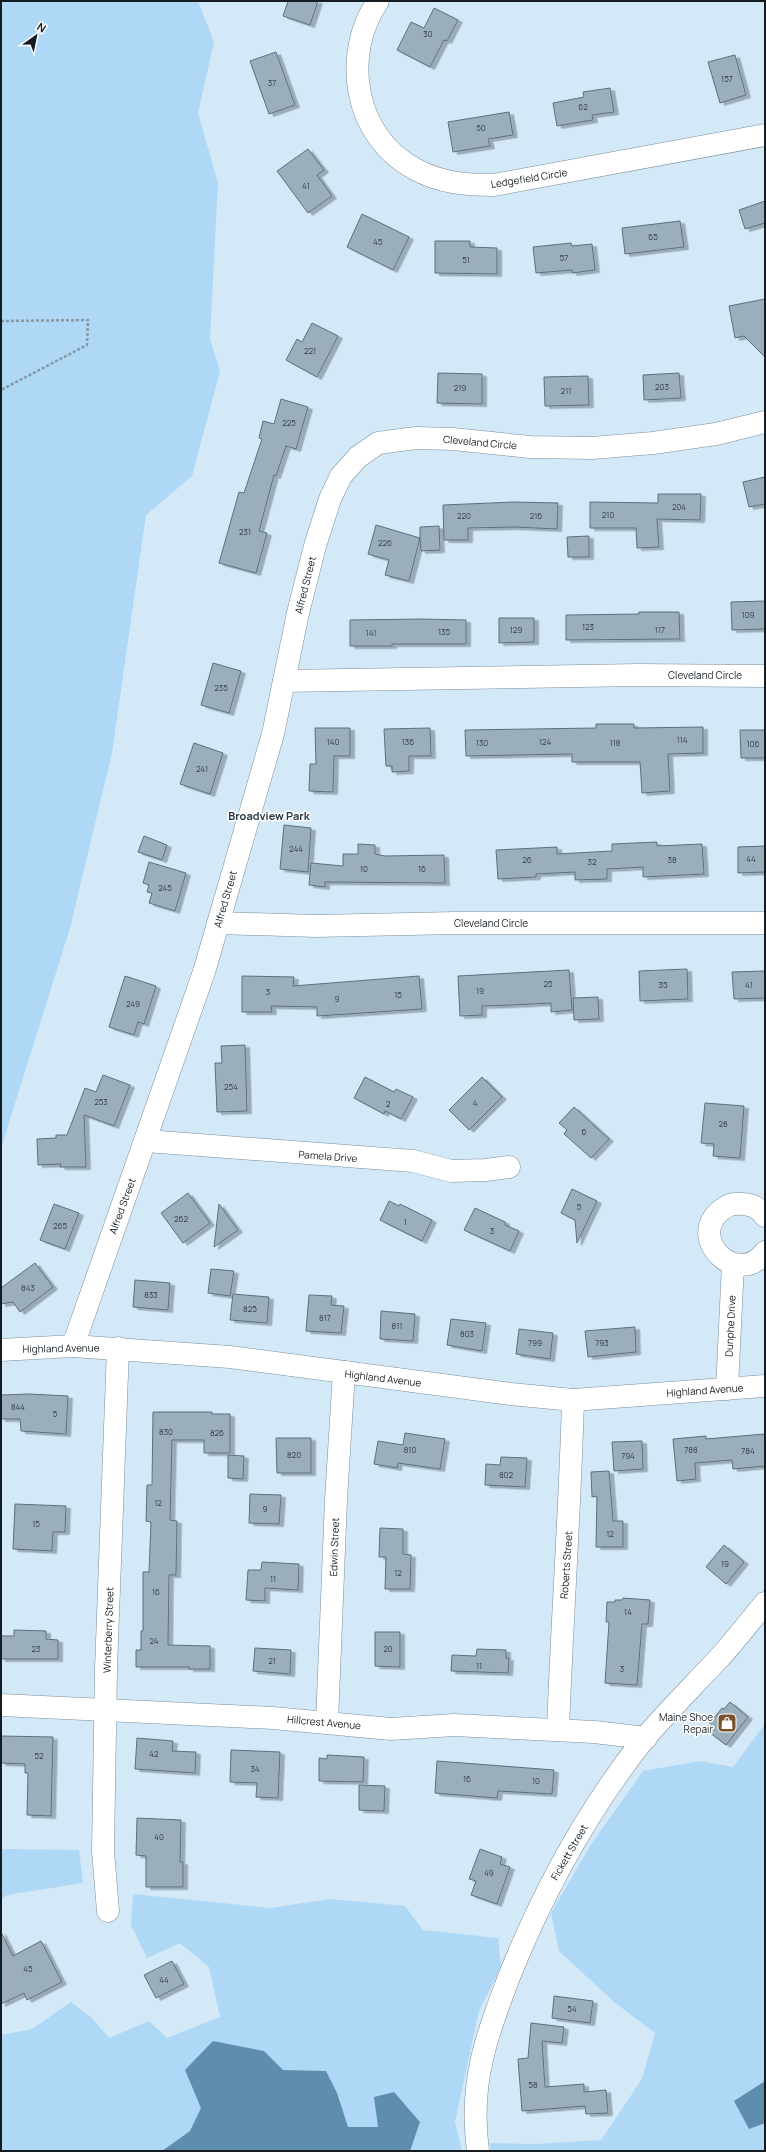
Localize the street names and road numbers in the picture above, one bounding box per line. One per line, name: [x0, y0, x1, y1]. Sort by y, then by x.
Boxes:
street label: Ledgefield Circle: [490, 165, 568, 191]
street label: Cleveland Circle: [442, 432, 518, 452]
street label: Alfred Street: [291, 555, 319, 615]
street label: Cleveland Circle: [668, 668, 742, 682]
street label: Alfred Street: [210, 869, 240, 929]
street label: Cleveland Circle: [454, 916, 528, 930]
street label: Pamela Drive: [298, 1147, 358, 1165]
street label: Alfred Street: [105, 1176, 139, 1236]
street label: Dunphe Drive: [721, 1295, 739, 1357]
street label: Highland Avenue: [22, 1340, 100, 1356]
street label: Highland Avenue: [344, 1366, 422, 1390]
street label: Highland Avenue: [666, 1380, 744, 1400]
street label: Edwin Street: [326, 1517, 342, 1577]
street label: Roberts Street: [557, 1530, 575, 1600]
street label: Winterberry Street: [99, 1587, 117, 1673]
street label: Hillcrest Avenue: [286, 1712, 362, 1732]
street label: Fickett Street: [547, 1821, 591, 1883]

